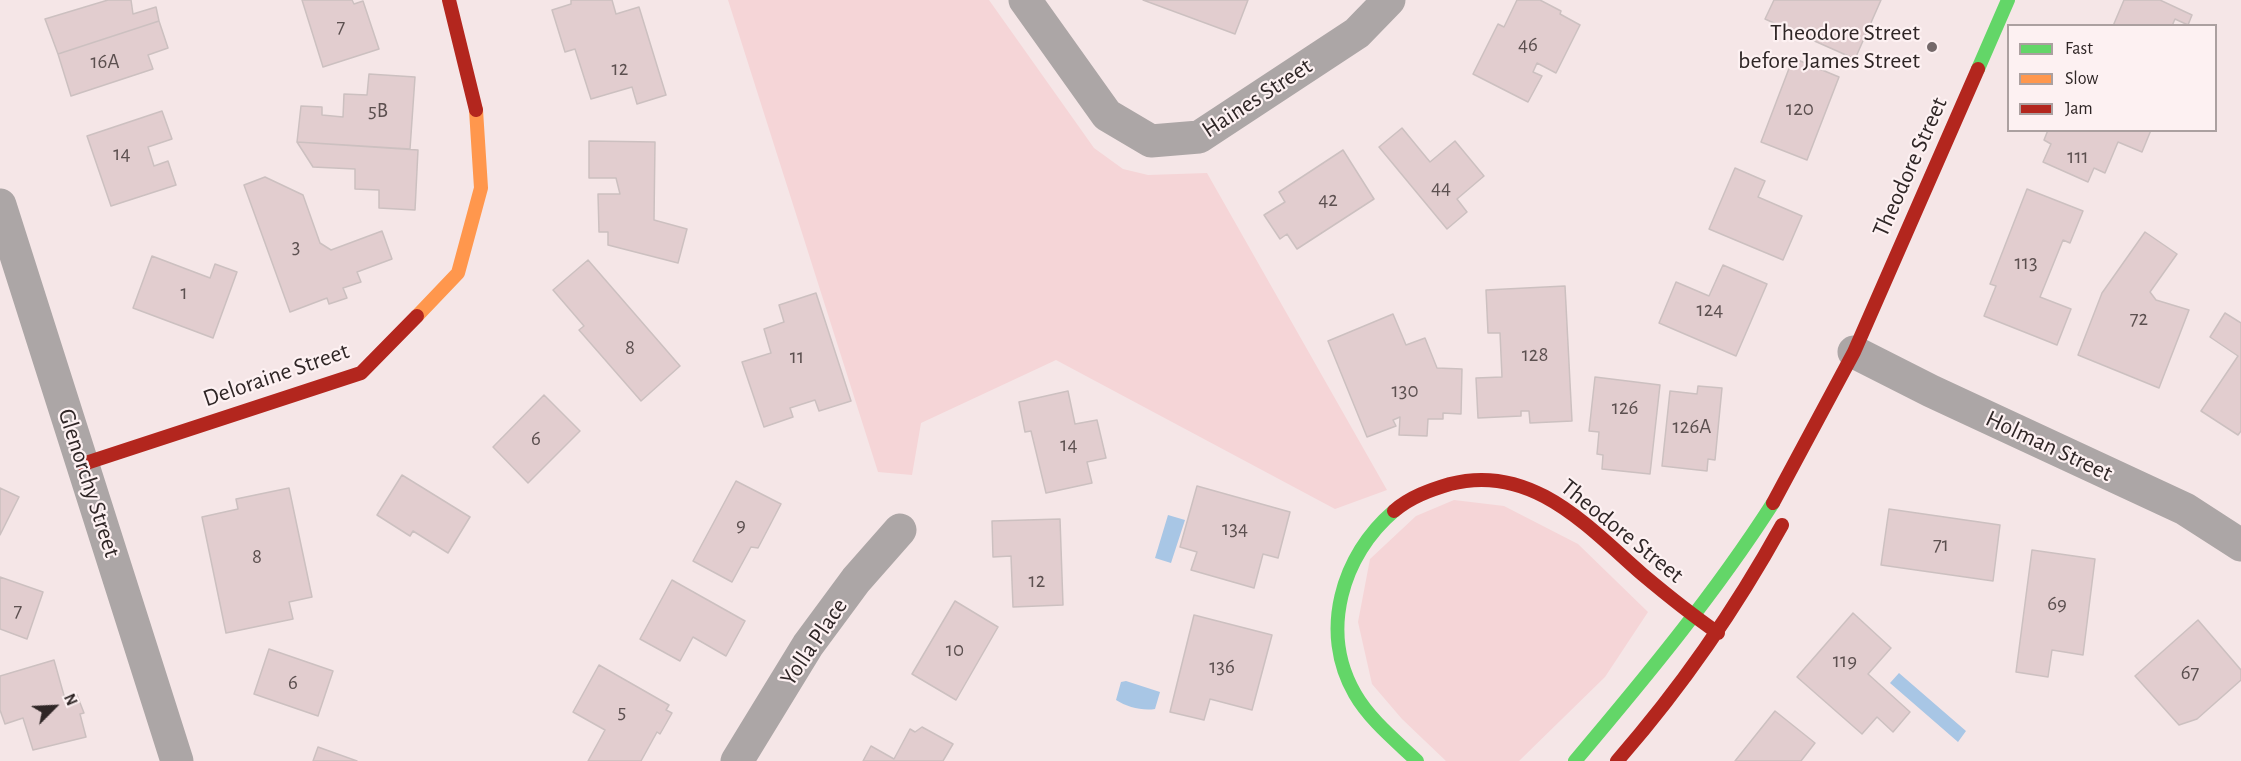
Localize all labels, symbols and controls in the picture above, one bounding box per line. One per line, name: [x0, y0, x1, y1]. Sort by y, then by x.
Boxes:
house number: 7: [337, 14, 345, 40]
place label: Theodore Street before James Street: [1738, 19, 1920, 75]
legend: [2007, 24, 2217, 132]
house number: 46: [1518, 32, 1538, 58]
marker: Theodore Street before James Street: [1925, 40, 1939, 54]
text: Fast: [2065, 40, 2093, 58]
house number: 16A: [90, 49, 120, 75]
street label: Haines Street: [1196, 52, 1318, 144]
house number: 12: [612, 56, 628, 82]
text: Slow: [2065, 70, 2098, 88]
street label: Theodore Street: [1866, 93, 1954, 241]
house number: 120: [1786, 96, 1814, 122]
house number: 5B: [368, 98, 388, 124]
text: Jam: [2065, 100, 2093, 118]
house number: 14: [113, 141, 131, 167]
house number: 111: [2067, 144, 2089, 170]
house number: 44: [1431, 175, 1451, 201]
house number: 42: [1318, 187, 1338, 213]
house number: 3: [292, 234, 300, 260]
house number: 113: [2014, 250, 2038, 276]
house number: 1: [180, 280, 188, 306]
house number: 124: [1697, 297, 1723, 323]
house number: 72: [2130, 306, 2148, 332]
house number: 8: [625, 335, 635, 361]
street label: Deloraine Street: [199, 337, 353, 413]
house number: 128: [1522, 342, 1548, 368]
house number: 11: [790, 344, 804, 370]
house number: 130: [1392, 378, 1418, 404]
house number: 126: [1612, 395, 1638, 421]
street label: Holman Street: [1981, 404, 2117, 488]
street label: Glenorchy Street: [51, 405, 127, 561]
house number: 126A: [1673, 414, 1711, 440]
house number: 6: [531, 426, 541, 452]
house number: 14: [1060, 432, 1078, 458]
street label: Theodore Street: [1555, 473, 1689, 589]
house number: 9: [736, 512, 746, 538]
house number: 134: [1222, 516, 1248, 542]
house number: 71: [1933, 532, 1949, 558]
house number: 8: [252, 544, 262, 570]
house number: 12: [1029, 568, 1045, 594]
house number: 69: [2047, 591, 2067, 617]
street label: Yolla Place: [774, 593, 854, 691]
house number: 7: [14, 598, 22, 624]
house number: 10: [946, 637, 964, 663]
house number: 119: [1833, 648, 1857, 674]
house number: 136: [1209, 654, 1235, 680]
house number: 67: [2181, 660, 2199, 686]
house number: 6: [288, 670, 298, 696]
north arrow: [24, 677, 84, 737]
text: N: [61, 691, 80, 708]
house number: 5: [618, 699, 626, 725]

